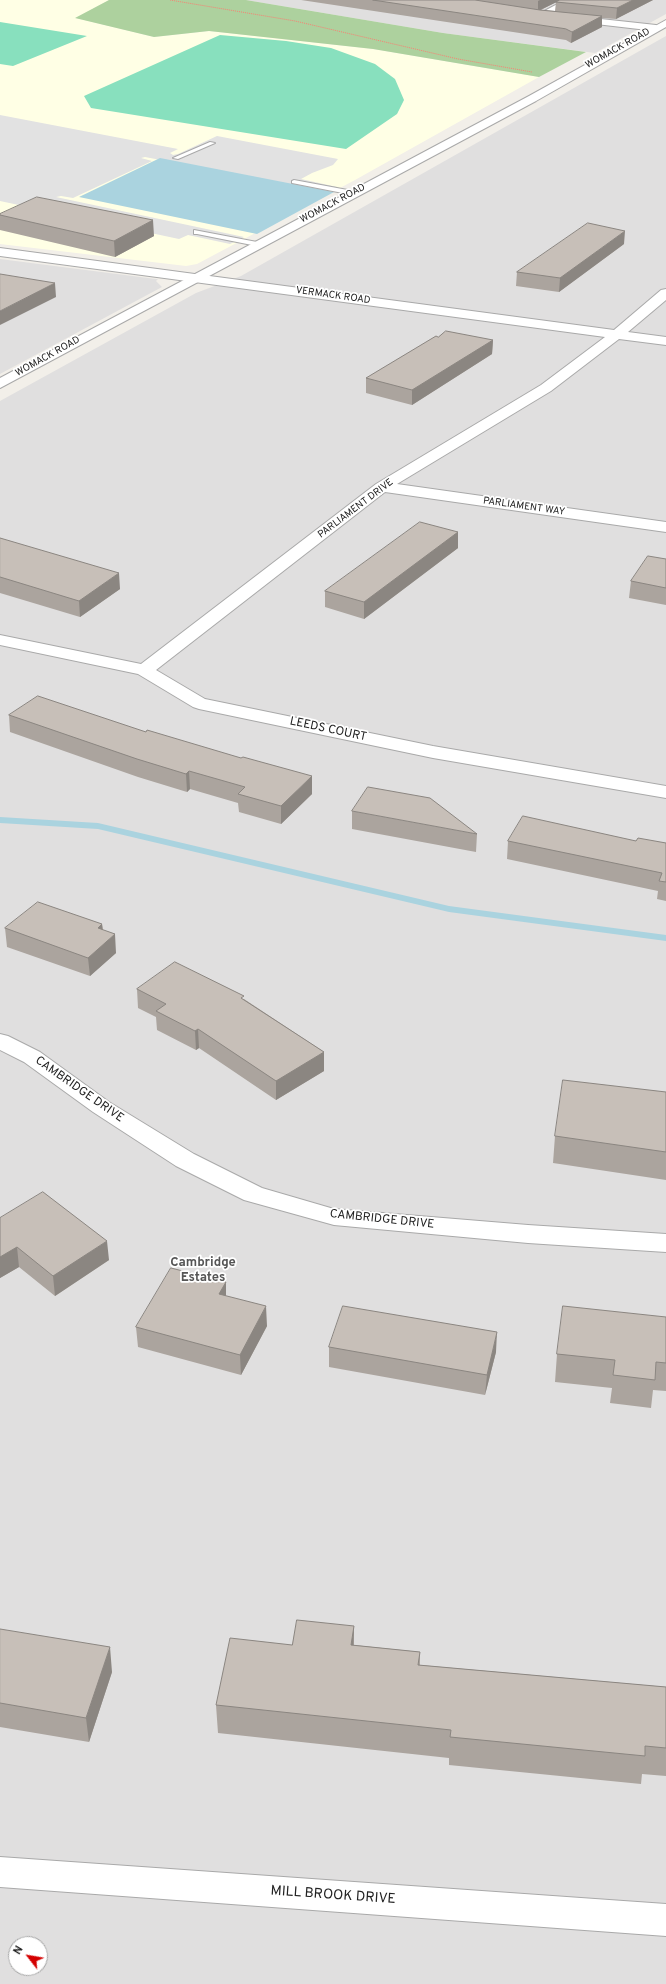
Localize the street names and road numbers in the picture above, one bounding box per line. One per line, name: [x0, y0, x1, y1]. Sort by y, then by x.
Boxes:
street label: WOMACK ROAD: [584, 26, 652, 72]
street label: WOMACK ROAD: [298, 182, 368, 226]
street label: VERMACK ROAD: [295, 285, 371, 307]
street label: WOMACK ROAD: [14, 334, 82, 380]
street label: PARLIAMENT DRIVE: [316, 477, 396, 541]
street label: PARLIAMENT WAY: [482, 495, 566, 519]
street label: LEEDS COURT: [288, 715, 368, 745]
street label: CAMBRIDGE DRIVE: [32, 1054, 126, 1126]
street label: CAMBRIDGE DRIVE: [329, 1207, 435, 1233]
street label: MILL BROOK DRIVE: [270, 1883, 396, 1909]

